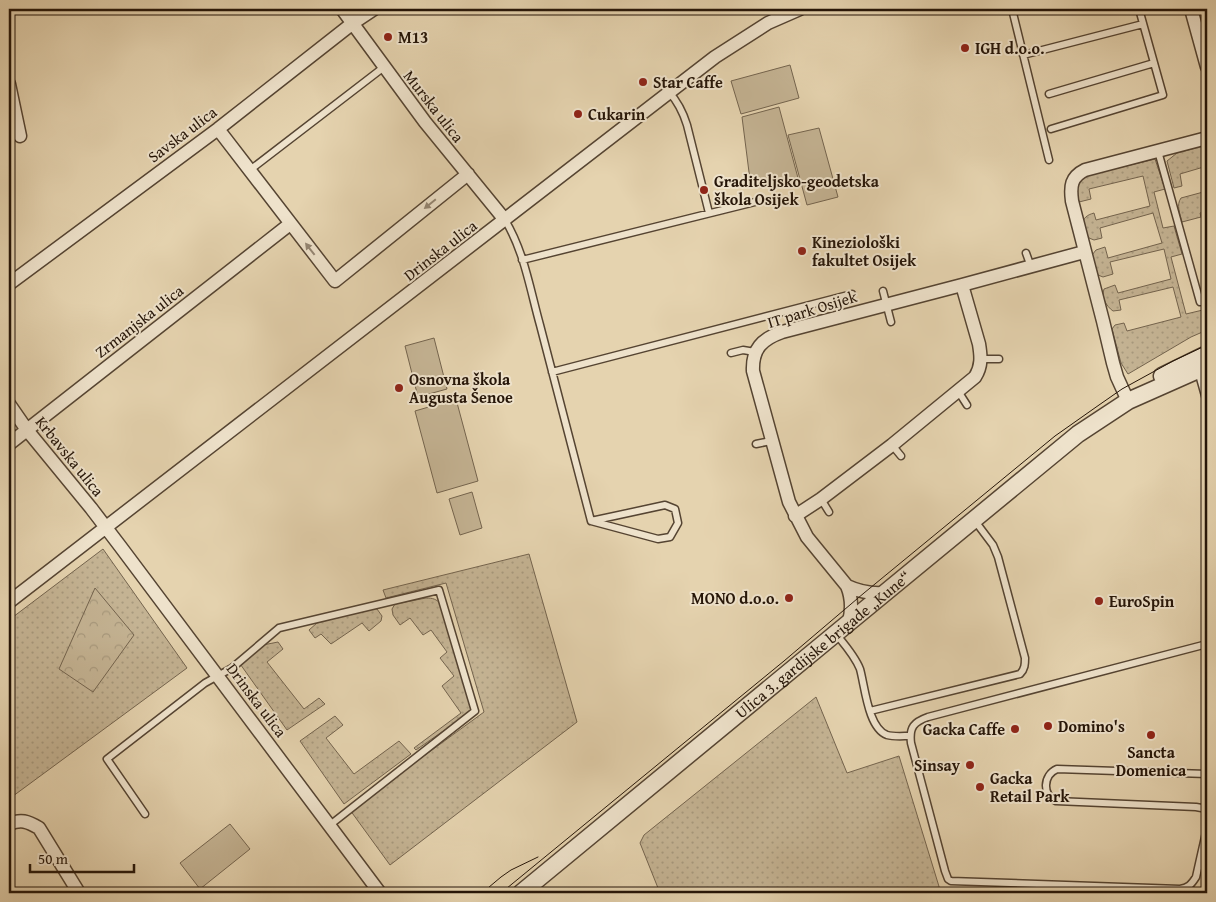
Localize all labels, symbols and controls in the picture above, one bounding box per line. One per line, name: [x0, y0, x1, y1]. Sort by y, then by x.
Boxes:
place label: M13: [398, 25, 428, 49]
marker: M13: [382, 31, 394, 43]
place label: IGH d.o.o.: [975, 36, 1045, 60]
marker: IGH d.o.o.: [959, 42, 971, 54]
street label: Murska ulica: [398, 65, 470, 148]
place label: Star Caffe: [653, 70, 723, 94]
marker: Star Caffe: [637, 76, 649, 88]
street label: Savska ulica: [142, 100, 222, 168]
place label: Cukarin: [588, 102, 646, 126]
marker: Cukarin: [572, 108, 584, 120]
place label: Graditeljsko-geodetska škola Osijek: [714, 169, 880, 211]
marker: Graditeljsko-geodetska škola Osijek: [698, 184, 710, 196]
one-way arrow: [424, 199, 437, 210]
street label: Drinska ulica: [398, 213, 482, 286]
place label: Kineziološki fakultet Osijek: [812, 230, 917, 272]
one-way arrow: [305, 242, 315, 256]
marker: Kineziološki fakultet Osijek: [796, 245, 808, 257]
street label: Zrmanjska ulica: [90, 278, 189, 363]
street label: IT park Osijek: [764, 284, 860, 334]
place label: Osnovna škola Augusta Šenoe: [409, 367, 513, 409]
marker: Osnovna škola Augusta Šenoe: [393, 382, 405, 394]
street label: Krbavska ulica: [30, 411, 110, 502]
street label: Ulica 3. gardijske brigade „Kune“: [730, 565, 916, 724]
place label: MONO d.o.o.: [691, 586, 779, 610]
place label: EuroSpin: [1109, 589, 1175, 613]
marker: MONO d.o.o.: [783, 592, 795, 604]
marker: EuroSpin: [1093, 595, 1105, 607]
street label: Drinska ulica: [221, 658, 293, 743]
place label: Domino's: [1058, 714, 1125, 738]
place label: Gacka Caffe: [923, 717, 1005, 741]
marker: Domino's: [1042, 720, 1054, 732]
marker: Gacka Caffe: [1009, 723, 1021, 735]
marker: Sancta Domenica: [1145, 729, 1157, 741]
place label: Sancta Domenica: [1116, 740, 1187, 782]
place label: Sinsay: [914, 753, 961, 777]
marker: Sinsay: [964, 759, 976, 771]
place label: Gacka Retail Park: [990, 766, 1070, 808]
marker: Gacka Retail Park: [974, 781, 986, 793]
scale bar: [30, 842, 134, 874]
text: 50 m: [38, 848, 69, 869]

